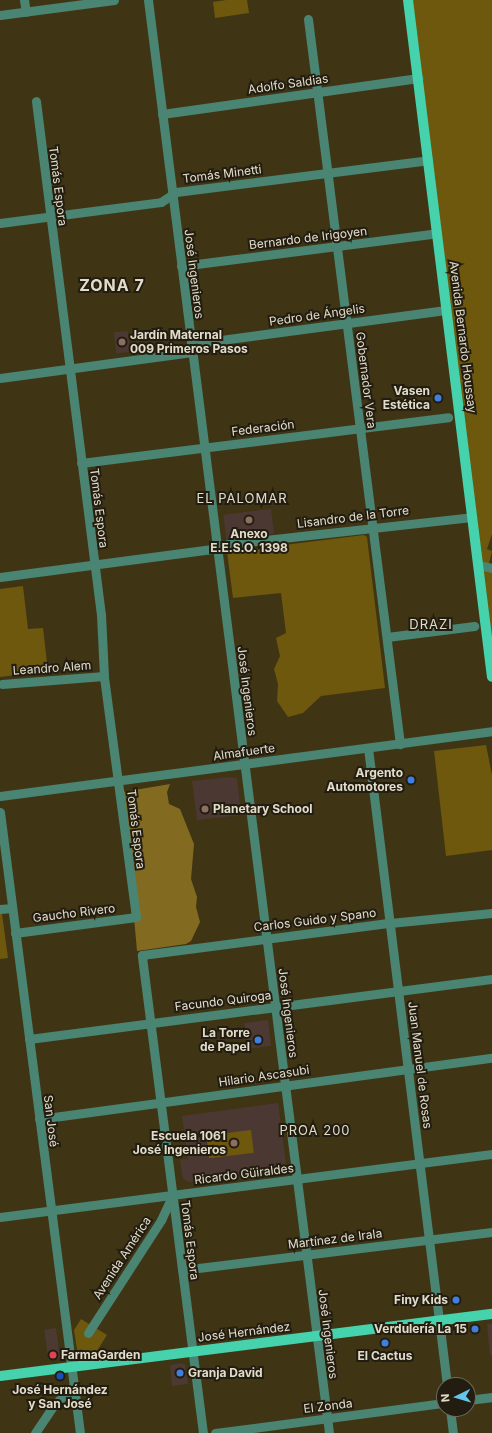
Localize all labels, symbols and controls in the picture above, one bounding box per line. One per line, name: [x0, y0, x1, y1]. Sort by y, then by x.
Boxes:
street label: Adolfo Saldias: [247, 71, 329, 97]
street label: Tomás Espora: [46, 145, 70, 227]
street label: Tomás Minetti: [182, 162, 262, 186]
street label: Bernardo de Irigoyen: [248, 224, 368, 252]
street label: José Ingenieros: [181, 228, 207, 320]
street label: Avenida Bernardo Houssay: [447, 260, 479, 414]
district label: ZONA 7: [79, 275, 145, 295]
street label: Pedro de Ángelis: [268, 301, 366, 329]
place label: Jardín Maternal 009 Primeros Pasos: [130, 328, 248, 356]
street label: Gobernador Vera: [353, 331, 379, 429]
marker: Jardín Maternal 009 Primeros Pasos: [117, 337, 127, 347]
place label: Vasen Estética: [383, 384, 430, 412]
marker: Vasen Estética: [433, 393, 443, 403]
street label: Federación: [231, 417, 295, 439]
street label: Tomás Espora: [87, 467, 111, 549]
district label: EL PALOMAR: [196, 490, 288, 506]
street label: Lisandro de la Torre: [296, 503, 410, 531]
marker: Anexo E.E.S.O. 1398: [244, 515, 254, 525]
place label: Anexo E.E.S.O. 1398: [210, 527, 288, 555]
district label: DRAZI: [409, 616, 453, 632]
street label: José Ingenieros: [234, 645, 260, 737]
street label: Leandro Alem: [12, 658, 92, 678]
street label: Almafuerte: [212, 741, 276, 763]
place label: Argento Automotores: [327, 766, 403, 794]
marker: Argento Automotores: [406, 775, 416, 785]
street label: Tomás Espora: [124, 788, 148, 870]
place label: Planetary School: [213, 802, 313, 816]
marker: Planetary School: [200, 804, 210, 814]
street label: Gaucho Rivero: [32, 901, 116, 925]
street label: Carlos Guido y Spano: [253, 905, 377, 935]
street label: José Ingenieros: [275, 967, 301, 1059]
street label: Facundo Quiroga: [174, 988, 272, 1014]
street label: Juan Manuel de Rosas: [405, 1001, 435, 1129]
place label: La Torre de Papel: [200, 1026, 250, 1054]
marker: La Torre de Papel: [253, 1035, 263, 1045]
street label: Hilario Ascasubi: [218, 1062, 310, 1090]
street label: San José: [41, 1094, 61, 1148]
district label: PROA 200: [279, 1122, 351, 1138]
place label: Escuela 1061 José Ingenieros: [133, 1129, 226, 1157]
marker: Escuela 1061 José Ingenieros: [229, 1138, 239, 1148]
street label: Ricardo Güiraldes: [193, 1161, 295, 1187]
street label: Tomás Espora: [178, 1199, 202, 1281]
street label: Avenida América: [90, 1214, 154, 1302]
street label: Martínez de Irala: [287, 1226, 383, 1252]
street label: José Ingenieros: [315, 1288, 341, 1380]
place label: Finy Kids: [394, 1293, 448, 1307]
marker: Finy Kids: [451, 1295, 461, 1305]
street label: José Hernández: [197, 1319, 291, 1345]
place label: Verdulería La 15: [374, 1322, 467, 1336]
marker: Verdulería La 15: [470, 1324, 480, 1334]
marker: El Cactus: [380, 1338, 390, 1348]
place label: FarmaGarden: [61, 1348, 140, 1362]
place label: El Cactus: [358, 1349, 412, 1363]
marker: FarmaGarden: [48, 1350, 58, 1360]
place label: Granja David: [188, 1366, 263, 1380]
marker: Granja David: [175, 1368, 185, 1378]
marker: José Hernández y San José: [55, 1371, 65, 1381]
north arrow: [436, 1377, 476, 1417]
place label: José Hernández y San José: [12, 1383, 108, 1411]
text: N: [438, 1393, 452, 1403]
street label: El Zonda: [303, 1396, 353, 1416]

